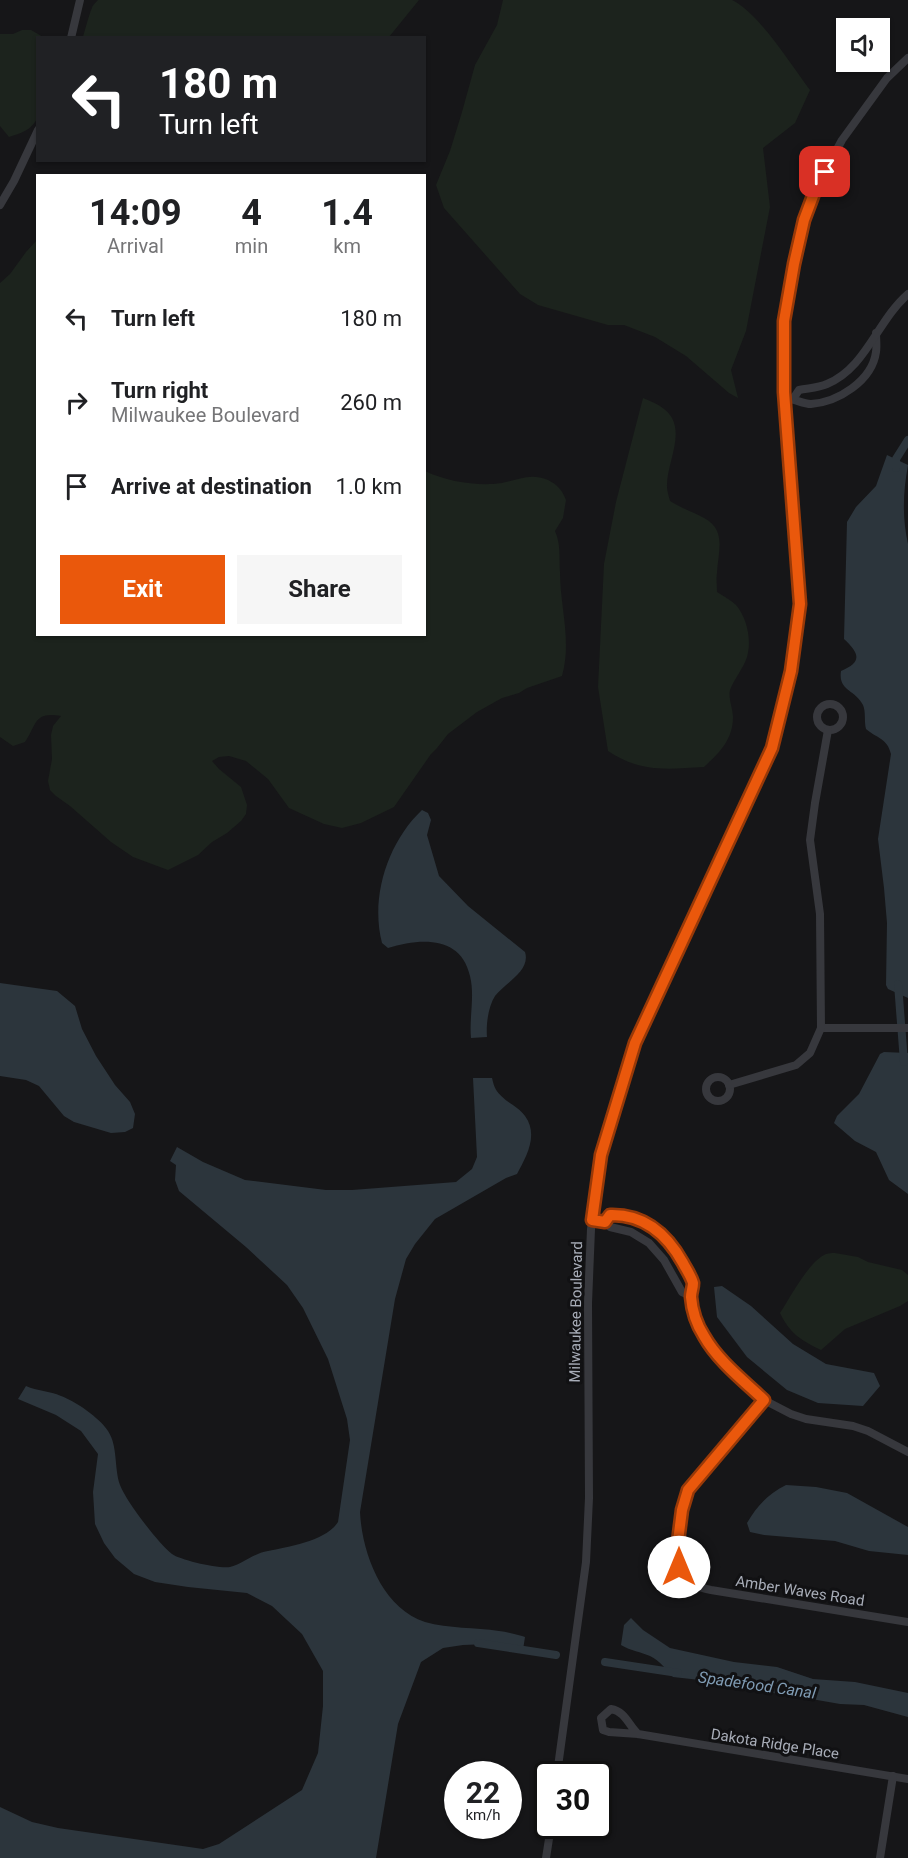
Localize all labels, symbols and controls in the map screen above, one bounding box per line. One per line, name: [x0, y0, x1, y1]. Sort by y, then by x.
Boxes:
map controls: [836, 18, 890, 72]
button: sound: [836, 18, 890, 72]
text: 180 m: [159, 59, 278, 108]
icon: left: [60, 60, 138, 138]
text: Turn left: [159, 109, 259, 141]
pin: [799, 146, 850, 197]
icon: arrive: [808, 155, 841, 188]
text: 14:09: [89, 192, 182, 234]
text: 4: [241, 192, 262, 234]
text: 1.4: [321, 192, 373, 234]
text: Arrival: [107, 234, 164, 258]
text: min: [235, 234, 268, 258]
text: km: [333, 234, 361, 258]
icon: left: [60, 302, 93, 335]
text: Turn left: [111, 306, 195, 331]
text: 180 m: [340, 306, 402, 331]
text: Turn right: [111, 378, 208, 403]
icon: right: [60, 386, 93, 419]
text: 260 m: [340, 390, 402, 415]
text: Milwaukee Boulevard: [111, 403, 300, 427]
icon: arrive: [60, 470, 93, 503]
text: Arrive at destination: [111, 474, 312, 499]
text: 1.0 km: [336, 474, 402, 499]
button: Exit: [60, 555, 225, 624]
button: Share: [237, 555, 402, 624]
street label: Milwaukee Boulevard: [566, 1241, 586, 1383]
position arrow: [647, 1535, 711, 1599]
street label: Amber Waves Road: [734, 1572, 866, 1610]
water label: Spadefood Canal: [697, 1667, 817, 1703]
street label: Dakota Ridge Place: [710, 1725, 840, 1763]
speed limit sign: 30: [534, 1761, 612, 1839]
text: 22: [466, 1775, 500, 1810]
text: km/h: [465, 1806, 501, 1824]

